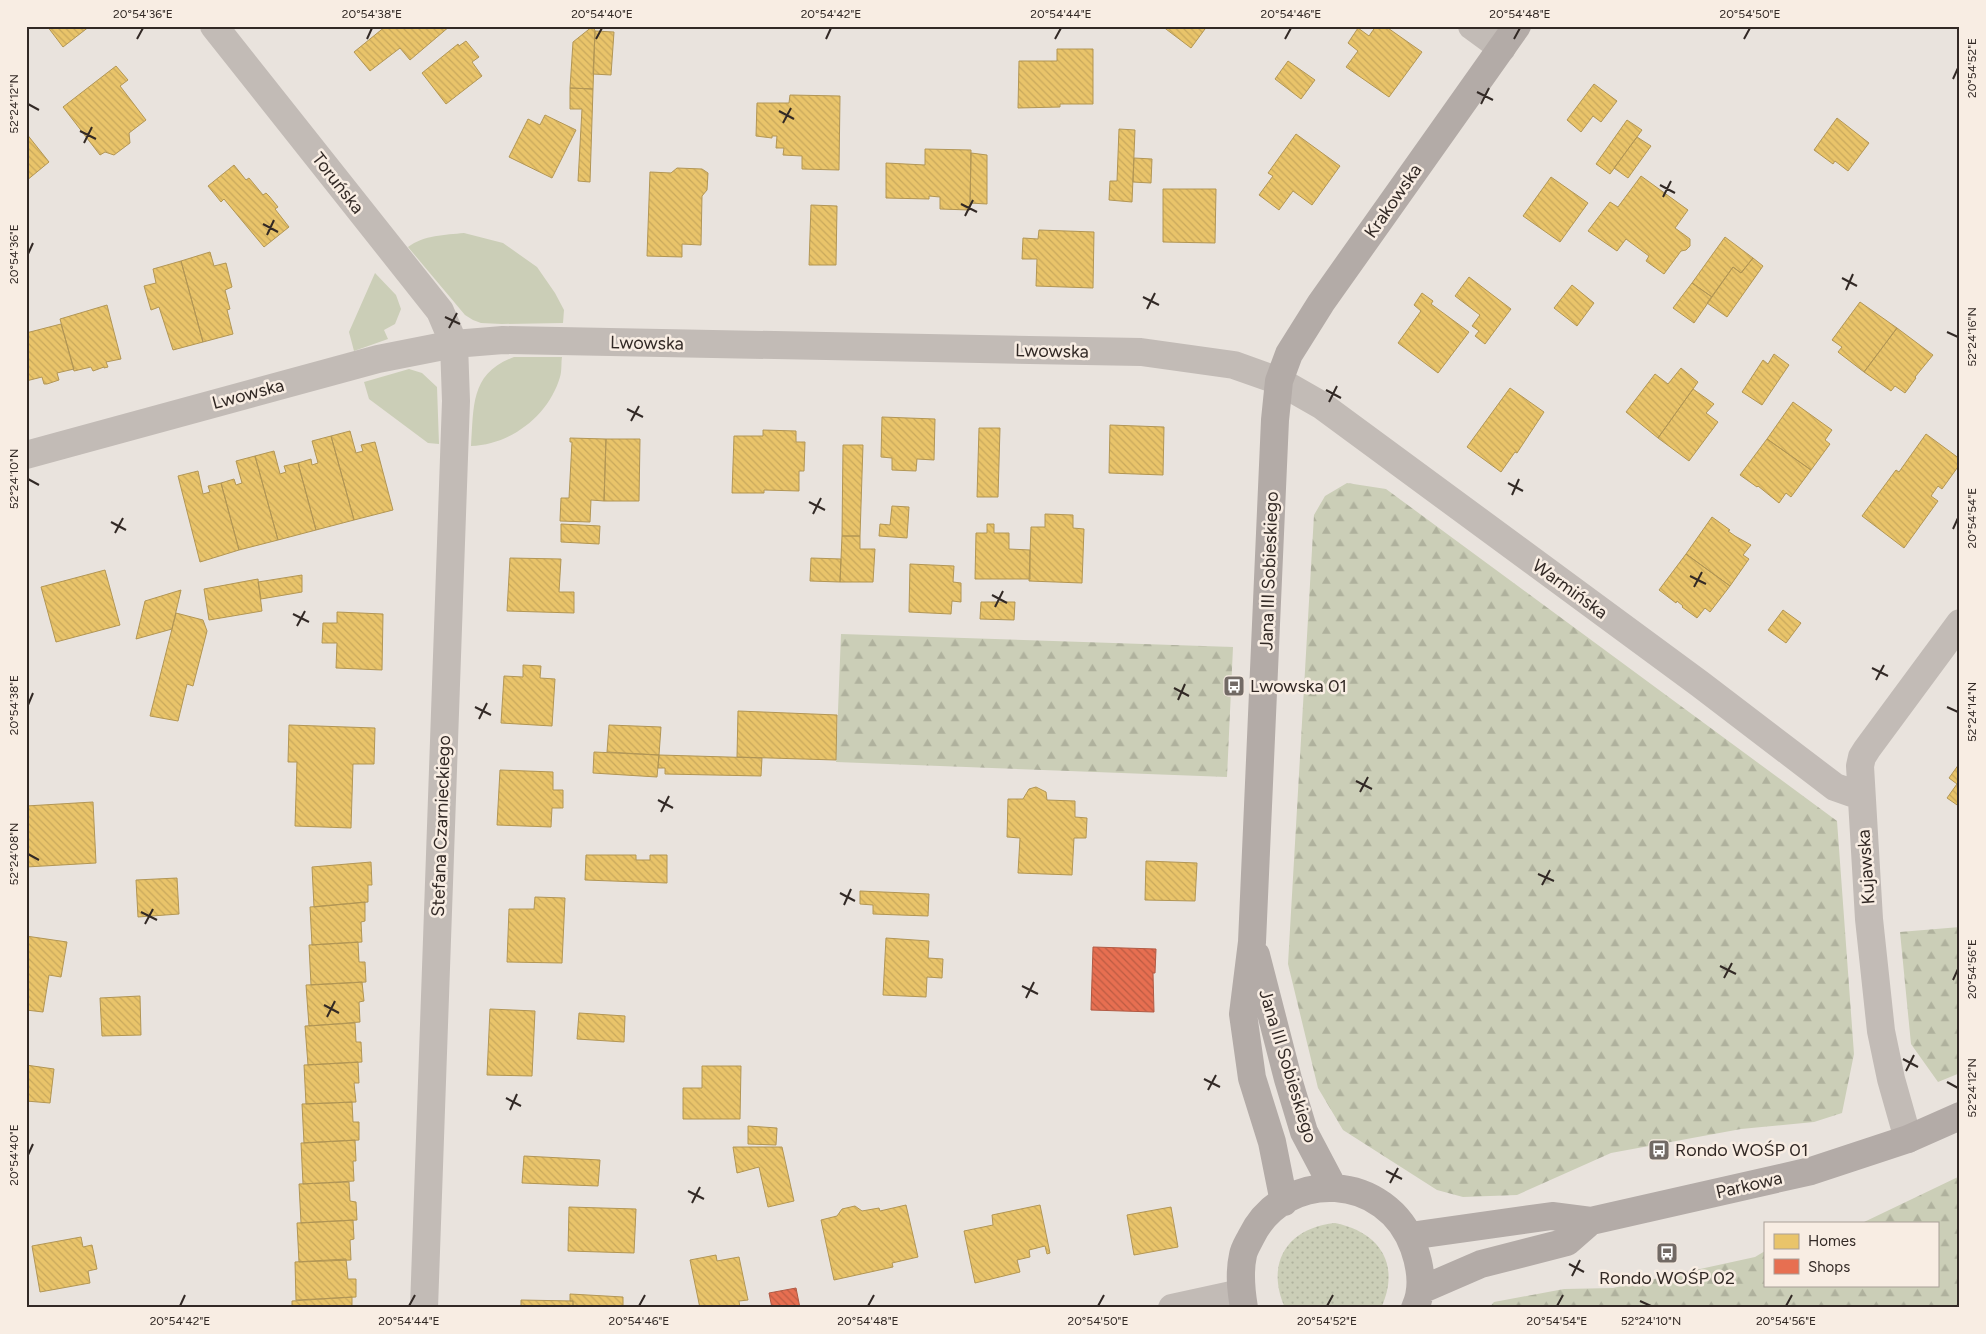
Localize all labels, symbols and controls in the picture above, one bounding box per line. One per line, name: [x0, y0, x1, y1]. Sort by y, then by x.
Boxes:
text: 20°54'36"E: [113, 7, 173, 21]
text: 20°54'38"E: [342, 7, 402, 21]
text: 20°54'40"E: [571, 7, 633, 21]
text: 20°54'42"E: [801, 7, 861, 21]
text: 20°54'44"E: [1030, 7, 1092, 21]
text: 20°54'46"E: [1261, 7, 1321, 21]
text: 20°54'48"E: [1489, 7, 1551, 21]
text: 20°54'50"E: [1719, 7, 1781, 21]
text: 20°54'52"E: [1965, 38, 1979, 98]
text: 52°24'12"N: [7, 74, 21, 134]
street label: Toruńska: [307, 148, 369, 218]
street label: Krakowska: [1360, 160, 1426, 242]
text: 20°54'36"E: [7, 224, 21, 284]
text: 52°24'16"N: [1965, 307, 1979, 367]
street label: Lwowska: [610, 331, 684, 355]
street label: Lwowska: [1015, 339, 1089, 363]
street label: Lwowska: [210, 374, 286, 414]
text: 52°24'10"N: [7, 449, 21, 509]
text: 20°54'54"E: [1965, 488, 1979, 548]
street label: Jana III Sobieskiego: [1255, 491, 1283, 651]
street label: Warmińska: [1528, 554, 1612, 624]
bus stop icon: Lwowska 01: [1222, 674, 1246, 698]
text: 20°54'38"E: [7, 675, 21, 735]
place label: Lwowska 01: [1250, 675, 1347, 697]
text: 52°24'14"N: [1965, 682, 1979, 742]
street label: Stefana Czarnieckiego: [427, 735, 455, 917]
text: 52°24'08"N: [7, 823, 21, 885]
street label: Kujawska: [1852, 829, 1880, 905]
text: 20°54'56"E: [1965, 939, 1979, 999]
street label: Jana III Sobieskiego: [1254, 987, 1322, 1145]
text: 52°24'12"N: [1965, 1058, 1979, 1118]
text: 20°54'40"E: [7, 1124, 21, 1186]
bus stop icon: Rondo WOŚP 01: [1647, 1138, 1671, 1162]
place label: Rondo WOŚP 01: [1675, 1139, 1808, 1161]
street label: Parkowa: [1714, 1167, 1784, 1203]
legend: [1764, 1222, 1938, 1286]
text: Homes: [1808, 1232, 1856, 1250]
bus stop icon: Rondo WOŚP 02: [1655, 1241, 1679, 1265]
text: Shops: [1808, 1258, 1850, 1276]
place label: Rondo WOŚP 02: [1599, 1267, 1735, 1289]
text: 20°54'42"E: [150, 1314, 210, 1328]
text: 20°54'44"E: [378, 1314, 440, 1328]
text: 20°54'46"E: [609, 1314, 669, 1328]
text: 20°54'48"E: [837, 1314, 899, 1328]
text: 20°54'50"E: [1067, 1314, 1129, 1328]
text: 20°54'52"E: [1297, 1314, 1357, 1328]
text: 20°54'54"E: [1527, 1314, 1587, 1328]
text: 52°24'10"N: [1621, 1314, 1681, 1328]
text: 20°54'56"E: [1756, 1314, 1816, 1328]

